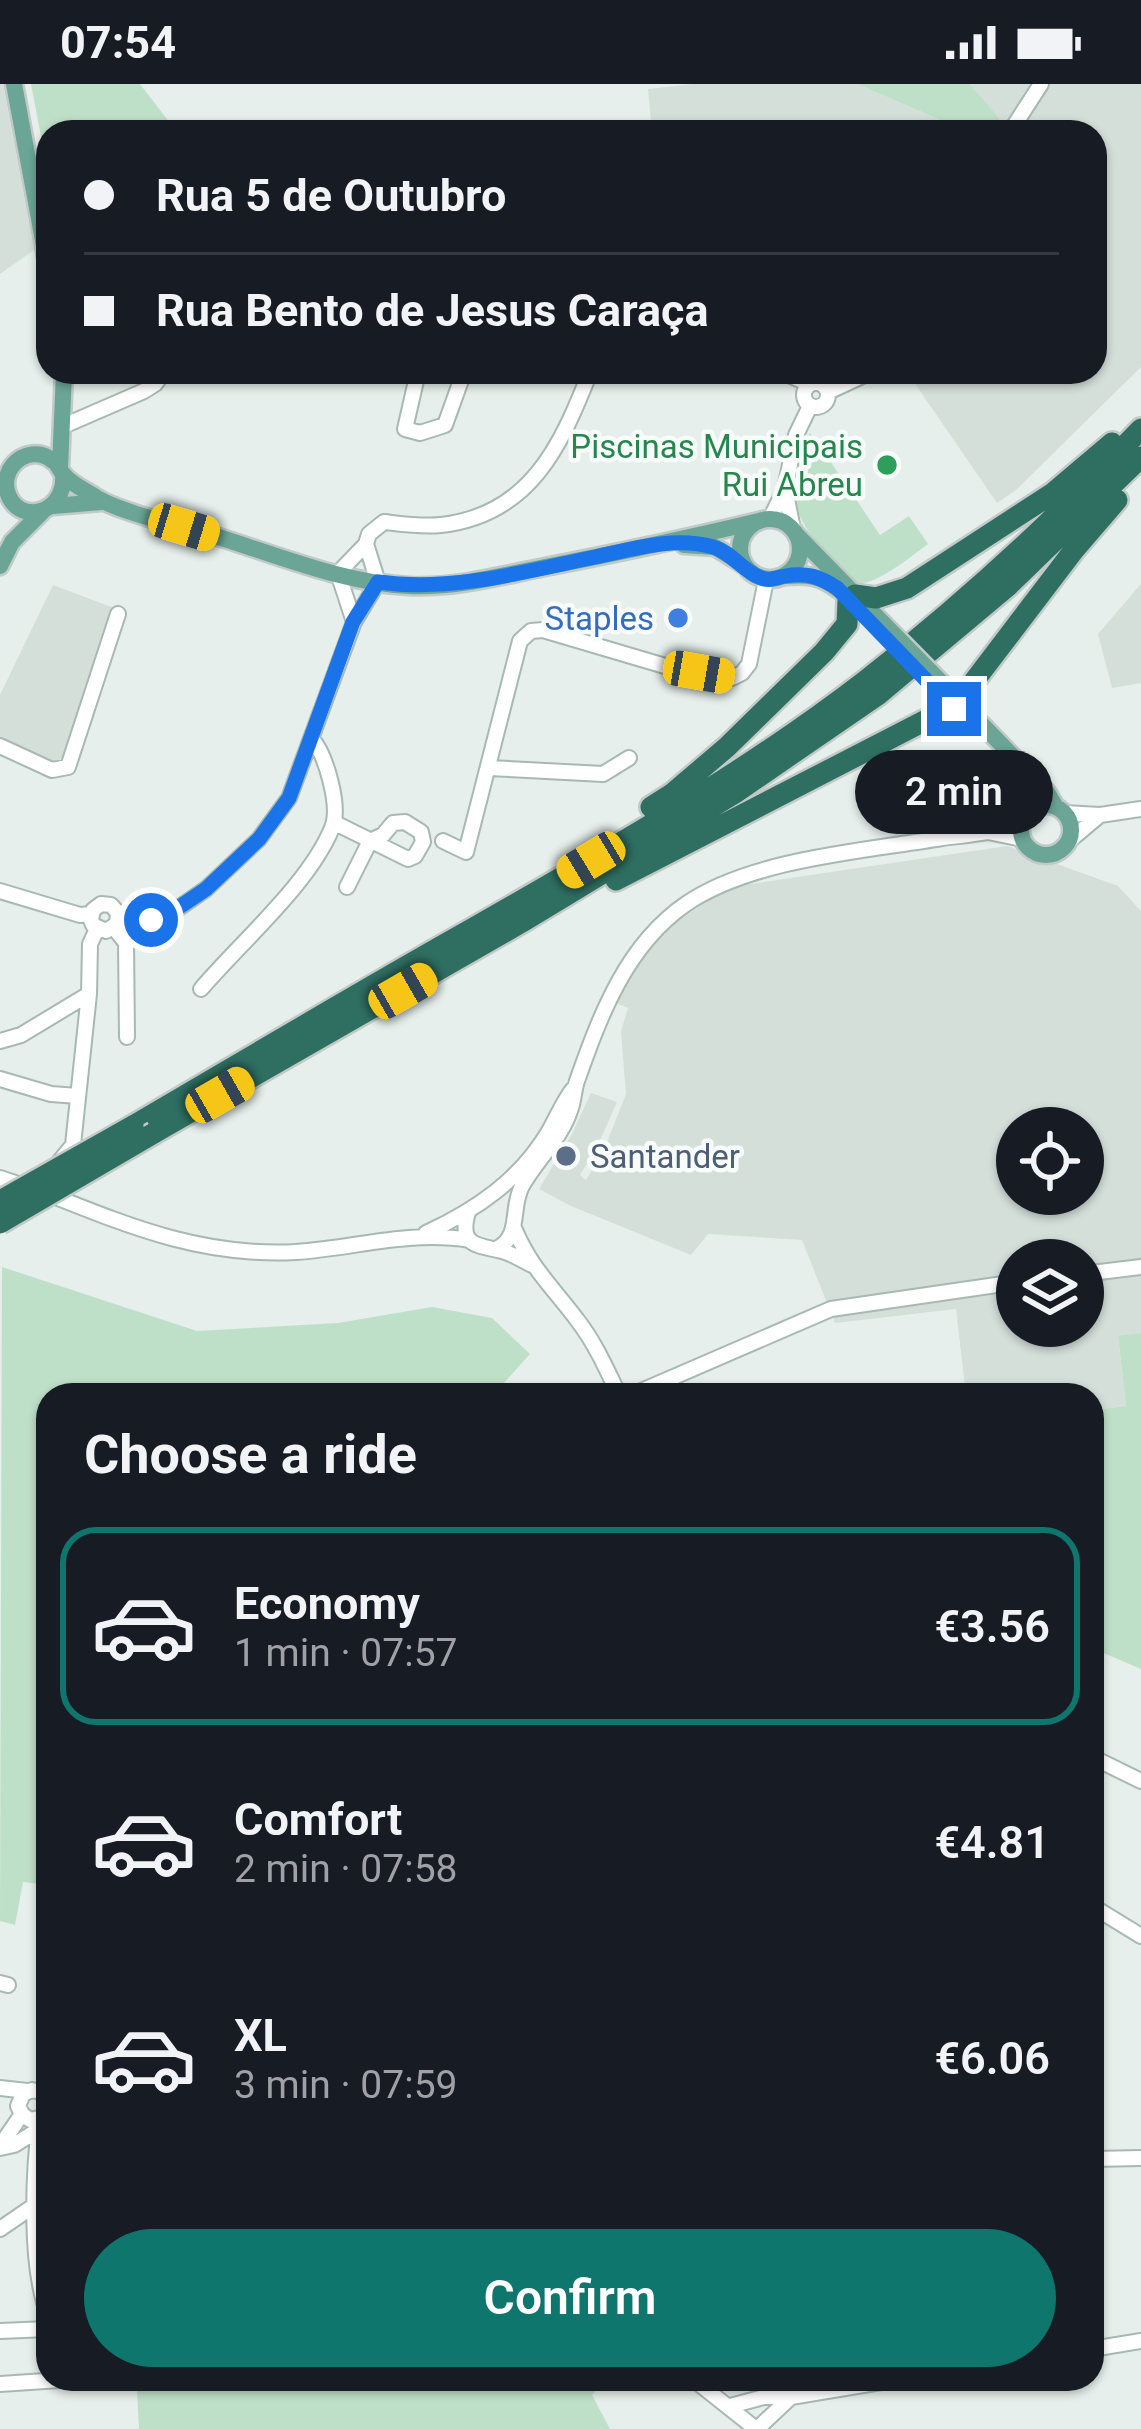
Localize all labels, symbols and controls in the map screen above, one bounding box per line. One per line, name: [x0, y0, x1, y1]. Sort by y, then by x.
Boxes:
text: 07:54: [60, 16, 176, 69]
text: Rua 5 de Outubro: [156, 169, 506, 222]
text: Rua Bento de Jesus Caraça: [156, 284, 709, 337]
place label: Piscinas Municipais Rui Abreu: [570, 427, 863, 504]
marker: Piscinas Municipais Rui Abreu: [874, 452, 900, 478]
car: [144, 499, 224, 555]
place label: Staples: [545, 599, 654, 638]
marker: Staples: [665, 605, 691, 631]
car: [660, 648, 738, 696]
route end: [927, 682, 981, 736]
callout: 2 min: [855, 751, 1053, 835]
text: 2 min: [905, 769, 1003, 815]
car: [551, 826, 631, 894]
route start: [124, 893, 178, 947]
car: [363, 957, 443, 1025]
car: [180, 1061, 260, 1129]
map controls: [996, 1107, 1104, 1347]
button: locate: [996, 1107, 1104, 1215]
place label: Santander: [590, 1137, 740, 1176]
marker: Santander: [553, 1143, 579, 1169]
button: layers: [996, 1239, 1104, 1347]
text: Choose a ride: [84, 1423, 417, 1486]
icon: car: [90, 1572, 198, 1680]
text: Economy: [234, 1577, 420, 1630]
text: €3.56: [934, 1600, 1050, 1653]
text: 1 min · 07:57: [234, 1630, 457, 1676]
icon: car: [90, 1788, 198, 1896]
text: Comfort: [234, 1793, 402, 1846]
text: €4.81: [934, 1816, 1050, 1869]
text: 2 min · 07:58: [234, 1846, 457, 1892]
icon: car: [90, 2004, 198, 2112]
text: XL: [234, 2009, 287, 2062]
text: €6.06: [934, 2032, 1050, 2085]
text: 3 min · 07:59: [234, 2062, 457, 2108]
button: Confirm: [84, 2229, 1056, 2367]

